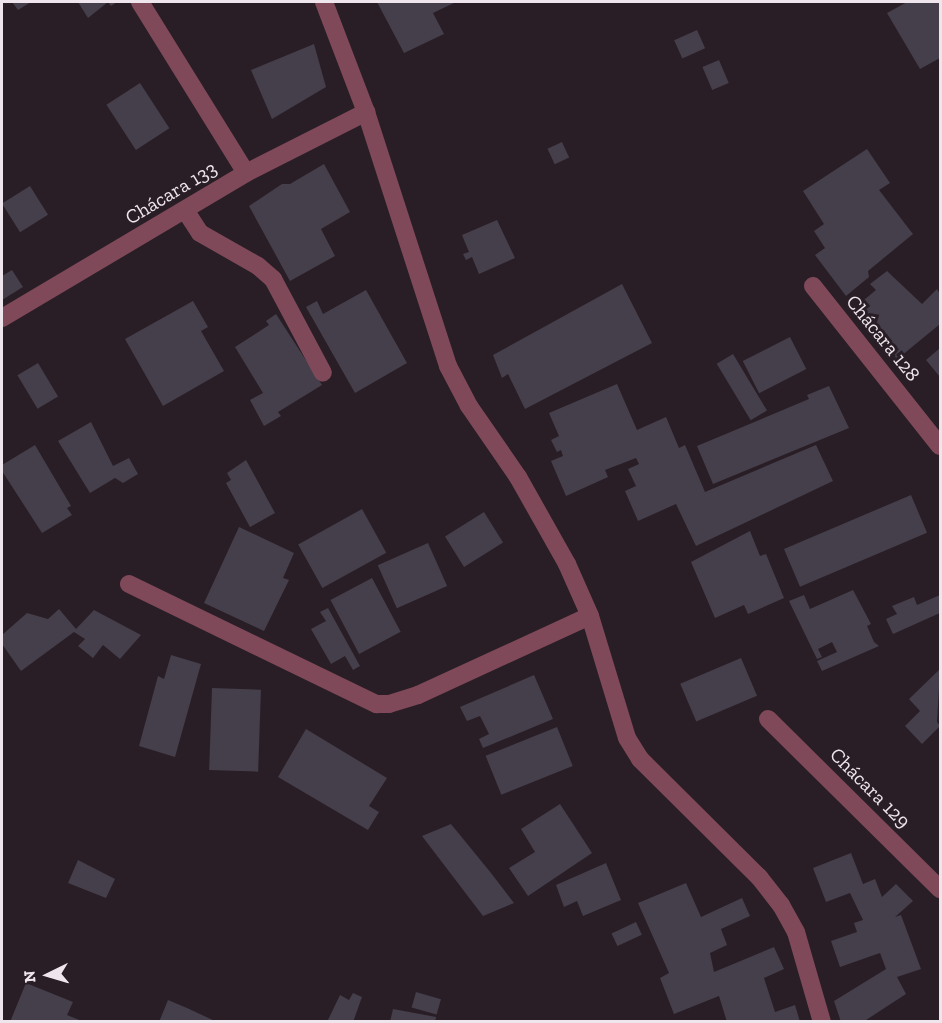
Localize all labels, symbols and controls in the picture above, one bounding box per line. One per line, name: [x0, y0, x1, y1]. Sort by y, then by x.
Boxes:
street label: Chácara 133: [121, 156, 221, 230]
street label: Chácara 128: [841, 290, 925, 386]
street label: Chácara 129: [825, 743, 915, 833]
north arrow: [18, 945, 78, 1005]
text: N: [20, 970, 40, 984]

